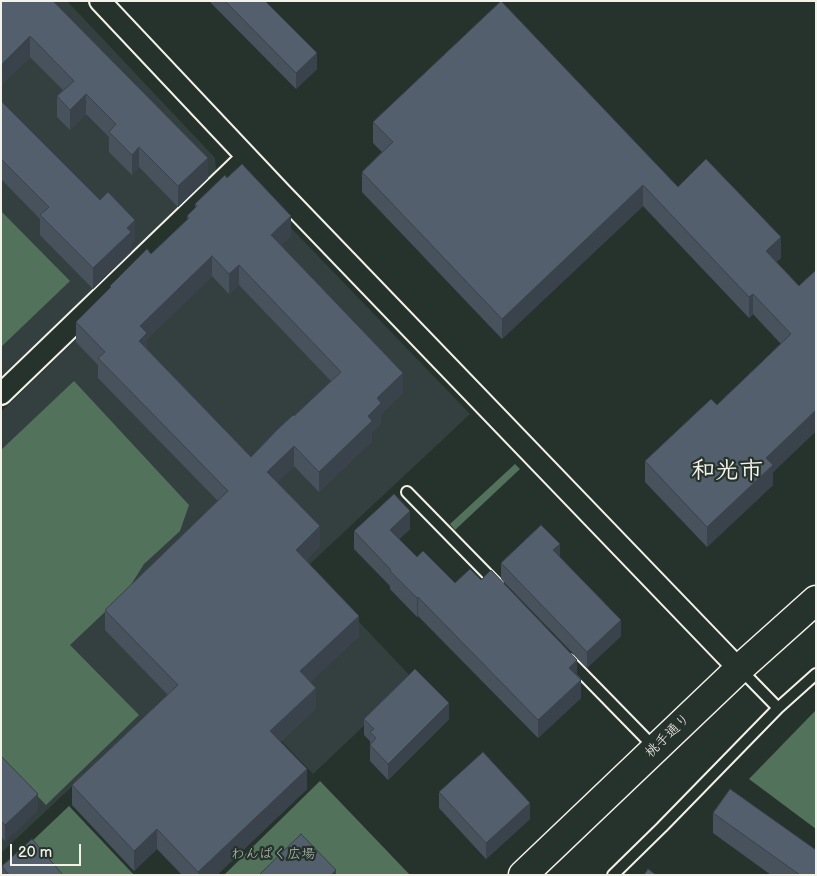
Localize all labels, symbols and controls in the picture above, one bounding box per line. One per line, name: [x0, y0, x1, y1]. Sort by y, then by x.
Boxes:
district label: 和光市: [691, 458, 763, 486]
street label: 桃手通り: [642, 711, 694, 761]
scale bar: [12, 834, 84, 866]
text: 20 m: [18, 843, 52, 862]
park label: わんぱく広場: [231, 846, 315, 862]

